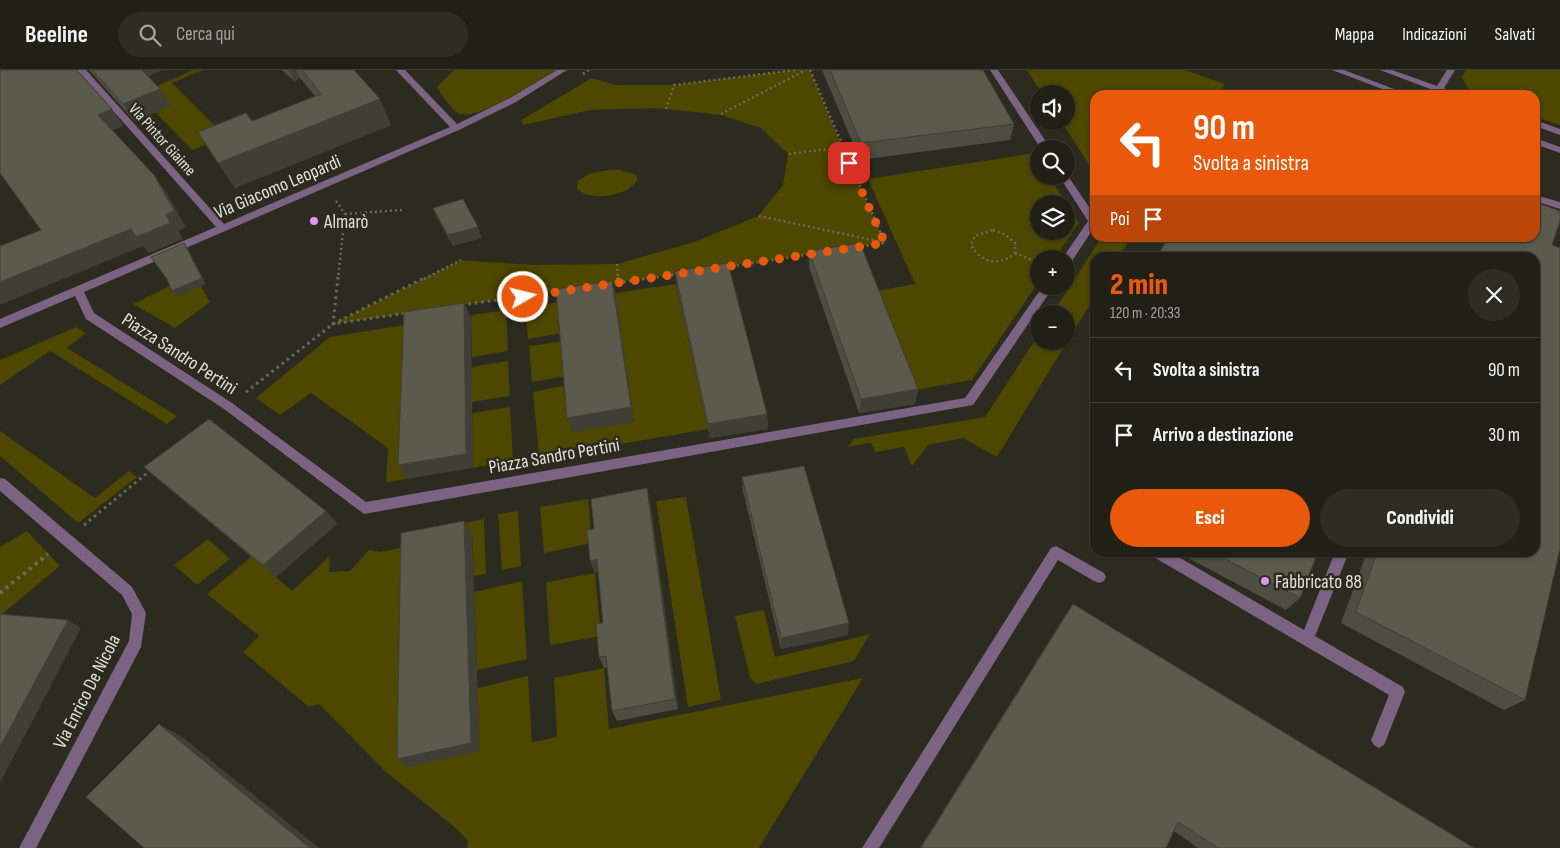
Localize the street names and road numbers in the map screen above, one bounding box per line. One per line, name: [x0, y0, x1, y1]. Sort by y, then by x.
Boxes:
street label: Via Pintor Giaime: [124, 100, 199, 180]
street label: Via Giacomo Leopardi: [211, 150, 344, 224]
street label: Piazza Sandro Pertini: [117, 308, 241, 400]
street label: Piazza Sandro Pertini: [487, 434, 622, 479]
street label: Via Enrico De Nicola: [49, 631, 126, 753]

